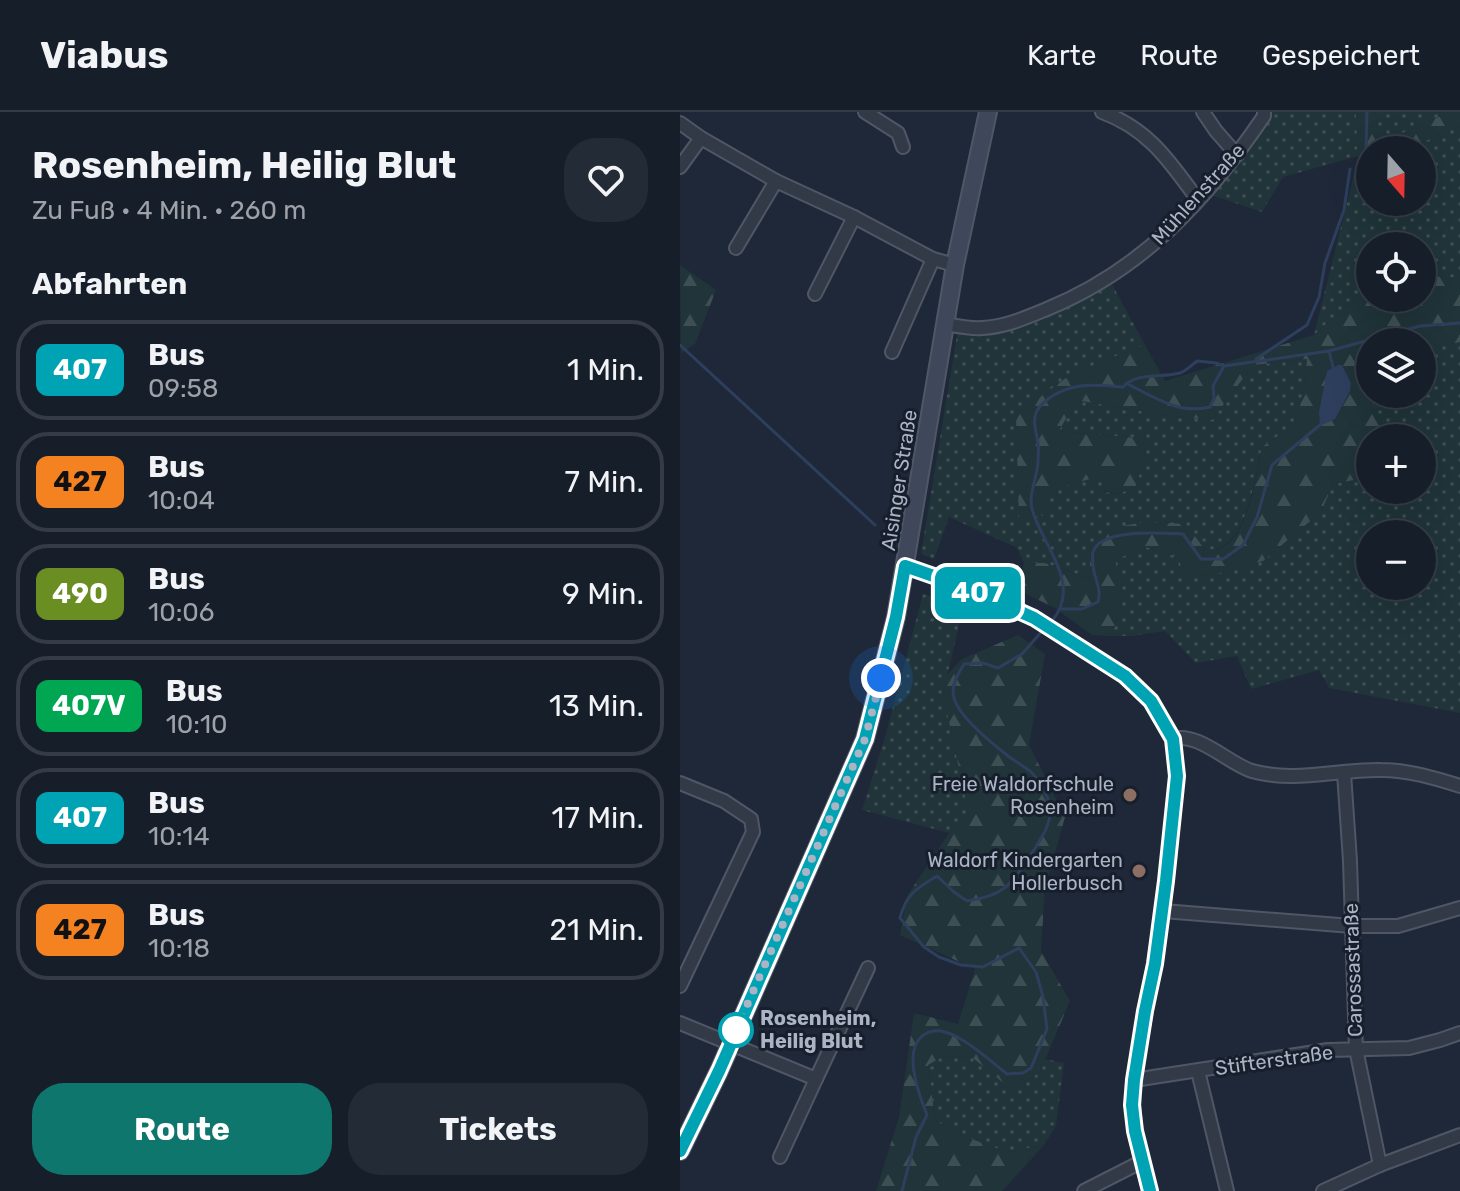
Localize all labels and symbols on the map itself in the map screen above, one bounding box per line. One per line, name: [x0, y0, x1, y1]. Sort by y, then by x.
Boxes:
north arrow: [1356, 136, 1436, 216]
street label: Mühlenstraße: [1146, 139, 1250, 249]
street label: Aisinger Straße: [876, 408, 922, 552]
line badge: 407: [932, 567, 1024, 619]
your location: [861, 658, 901, 698]
place label: Freie Waldorfschule Rosenheim: [932, 772, 1114, 819]
marker: Freie Waldorfschule Rosenheim: [1121, 786, 1139, 804]
place label: Waldorf Kindergarten Hollerbusch: [927, 848, 1123, 895]
marker: Waldorf Kindergarten Hollerbusch: [1130, 862, 1148, 880]
street label: Carossastraße: [1339, 903, 1367, 1037]
place label: Rosenheim, Heilig Blut: [760, 1006, 876, 1053]
marker: Rosenheim, Heilig Blut: [719, 1013, 753, 1047]
street label: Stifterstraße: [1213, 1040, 1335, 1080]

